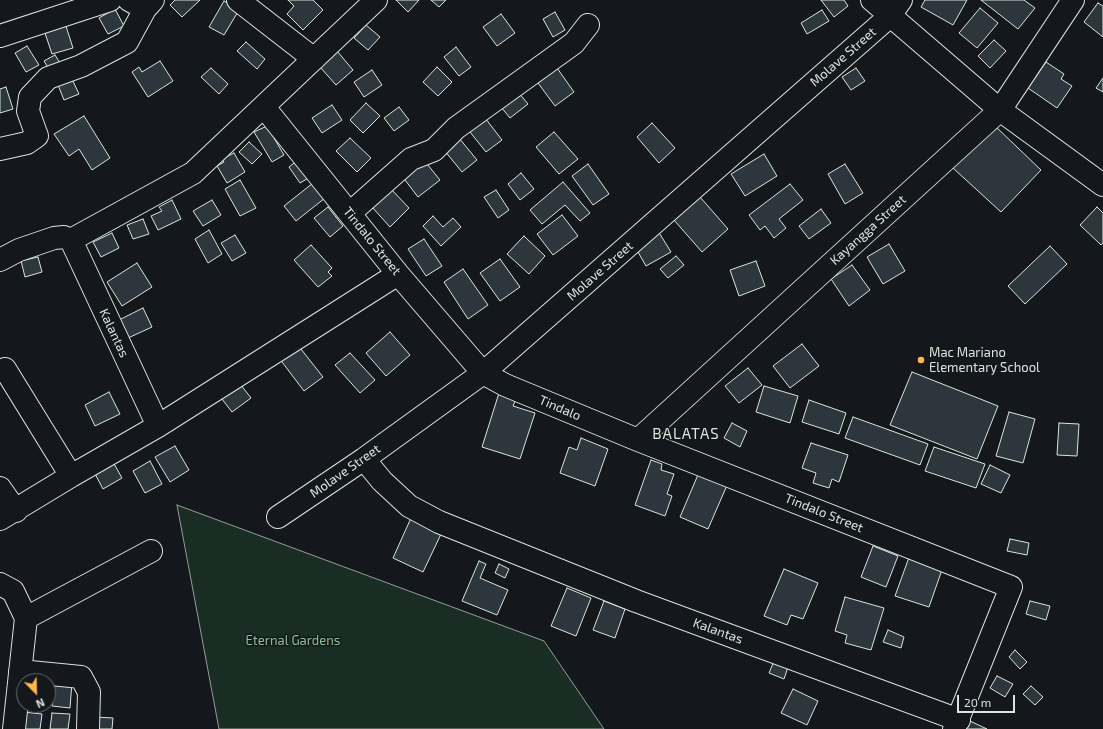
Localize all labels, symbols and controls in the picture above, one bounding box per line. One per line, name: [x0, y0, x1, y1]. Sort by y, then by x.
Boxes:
street label: Molave Street: [807, 24, 879, 90]
street label: Kayangga Street: [827, 192, 909, 268]
street label: Tindalo Street: [340, 204, 404, 278]
street label: Molave Street: [564, 238, 636, 304]
street label: Kalantas: [96, 306, 132, 360]
place label: Mac Mariano Elementary School: [929, 345, 1040, 376]
marker: Mac Mariano Elementary School: [916, 355, 926, 365]
street label: Tindalo: [537, 392, 583, 424]
district label: BALATAS: [652, 425, 720, 443]
street label: Molave Street: [307, 441, 383, 501]
street label: Tindalo Street: [783, 490, 865, 536]
street label: Kalantas: [691, 615, 745, 647]
park label: Eternal Gardens: [246, 633, 340, 649]
north arrow: [16, 673, 56, 713]
scale bar: [959, 687, 1017, 713]
text: 20 m: [964, 695, 991, 709]
text: N: [34, 696, 47, 711]

